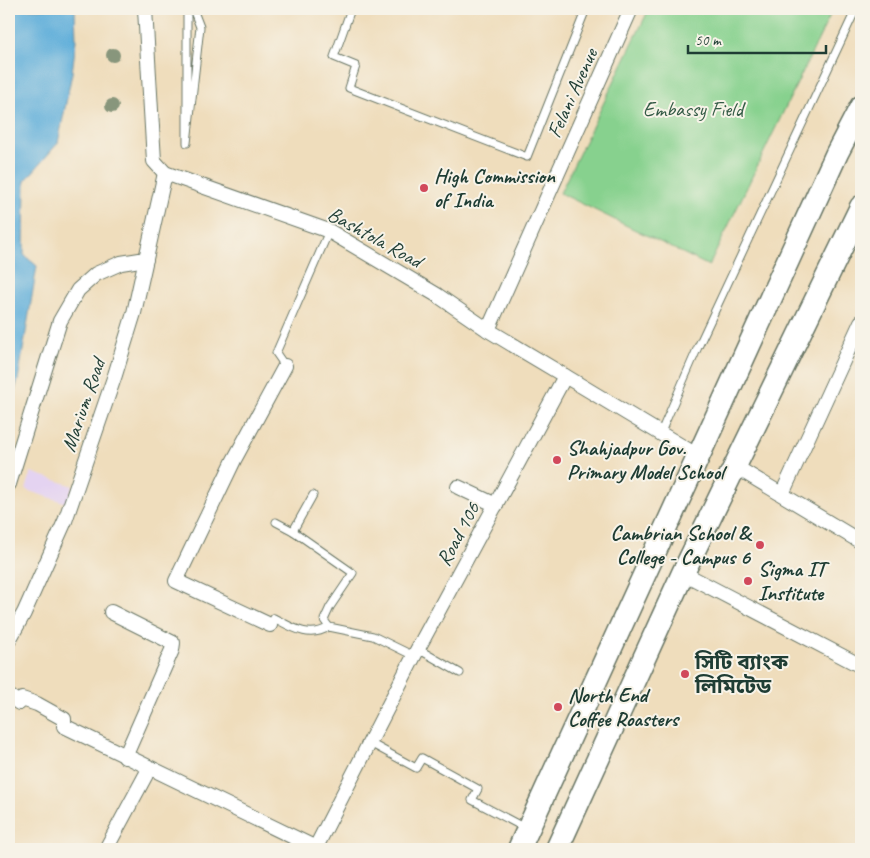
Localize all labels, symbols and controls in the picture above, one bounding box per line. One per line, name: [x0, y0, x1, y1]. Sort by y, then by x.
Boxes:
scale bar: [688, 22, 825, 54]
text: 50 m: [695, 31, 722, 50]
street label: Felani Avenue: [541, 43, 604, 142]
park label: Embassy Field: [643, 96, 747, 122]
place label: High Commission of India: [434, 163, 556, 213]
marker: High Commission of India: [418, 182, 430, 194]
street label: Bashtola Road: [323, 201, 430, 275]
street label: Marium Road: [55, 352, 112, 455]
place label: Shahjadpur Gov. Primary Model School: [567, 435, 728, 485]
marker: Shahjadpur Gov. Primary Model School: [551, 454, 563, 466]
street label: Road 106: [430, 497, 486, 570]
place label: Cambrian School & College - Campus 6: [611, 520, 753, 570]
marker: Cambrian School & College - Campus 6: [754, 539, 766, 551]
place label: Sigma IT Institute: [758, 556, 830, 606]
marker: Sigma IT Institute: [742, 575, 754, 587]
place label: সিটি ব্যাংক লিমিটেড: [694, 649, 789, 699]
marker: সিটি ব্যাংক লিমিটেড: [679, 668, 691, 680]
place label: North End Coffee Roasters: [568, 682, 681, 732]
marker: North End Coffee Roasters: [552, 701, 564, 713]

